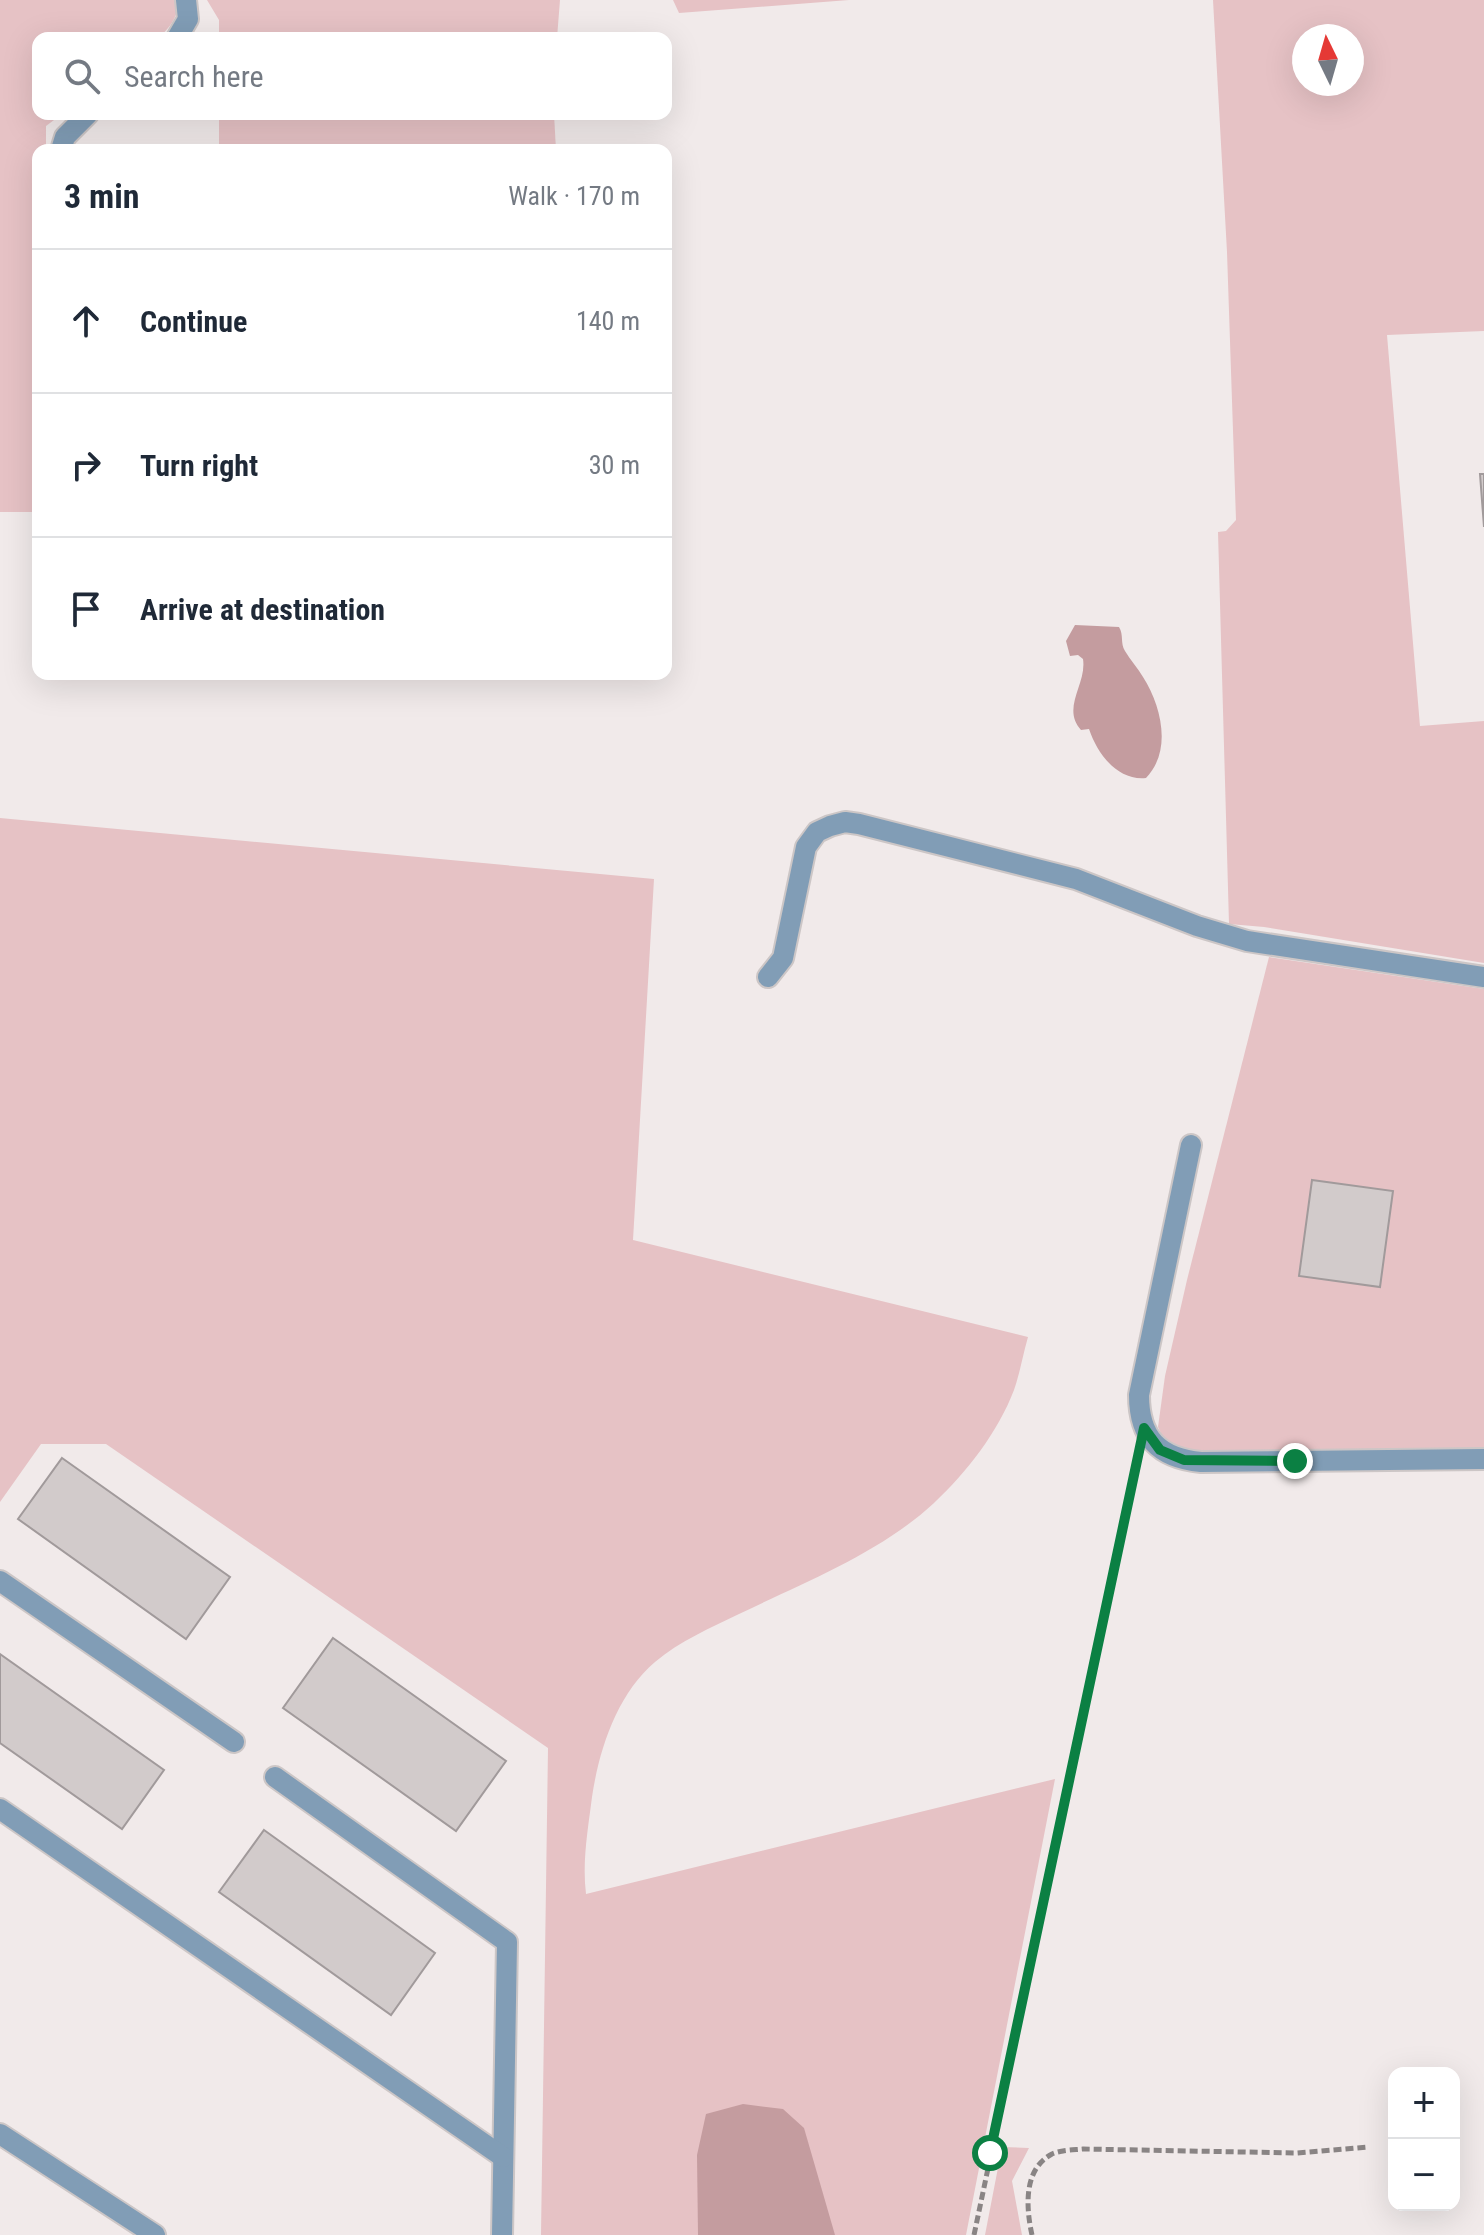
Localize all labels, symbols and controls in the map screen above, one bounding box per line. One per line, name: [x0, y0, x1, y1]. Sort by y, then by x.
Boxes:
north arrow: [1292, 24, 1364, 96]
search box: [32, 32, 672, 120]
icon: search: [60, 54, 104, 98]
text: Search here: [124, 59, 264, 94]
text: 3 min: [64, 176, 140, 216]
text: Walk · 170 m: [508, 181, 640, 211]
icon: ahead: [64, 299, 108, 343]
text: Continue: [140, 304, 247, 339]
text: 140 m: [576, 306, 640, 336]
icon: right: [64, 443, 108, 487]
text: Turn right: [140, 448, 258, 483]
text: 30 m: [589, 450, 640, 480]
icon: arrive: [64, 587, 108, 631]
text: Arrive at destination: [140, 592, 385, 627]
route end: [1277, 1443, 1313, 1479]
map controls: [1388, 2067, 1460, 2211]
button: +: [1388, 2067, 1460, 2139]
route start: [972, 2135, 1008, 2171]
button: −: [1388, 2139, 1460, 2211]

